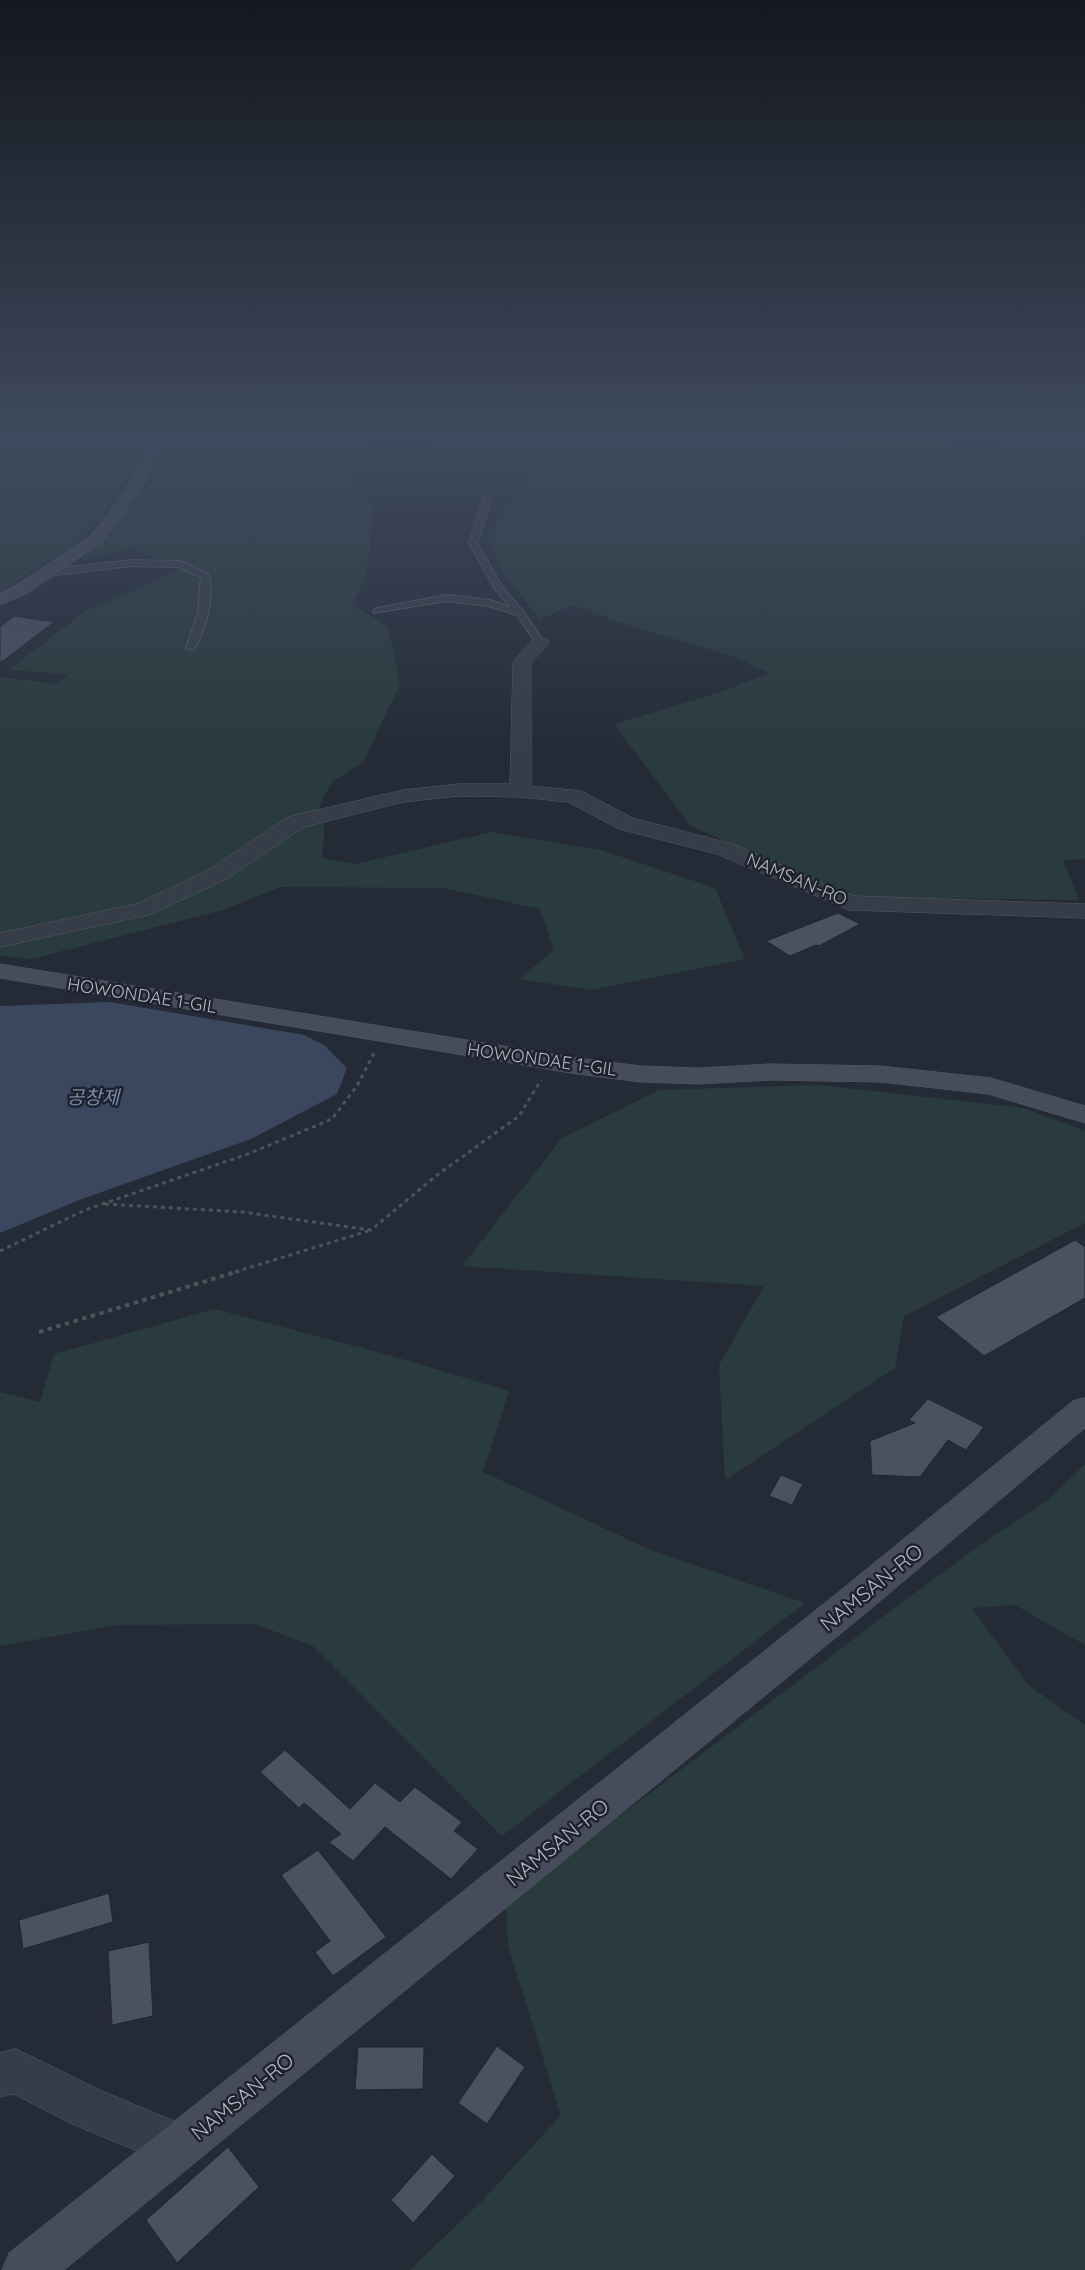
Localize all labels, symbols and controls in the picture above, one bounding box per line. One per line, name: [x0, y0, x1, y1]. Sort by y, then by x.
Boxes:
street label: NAMSAN-RO: [743, 847, 851, 911]
street label: HOWONDAE 1-GIL: [66, 972, 219, 1018]
street label: HOWONDAE 1-GIL: [466, 1037, 619, 1081]
water label: 공창제: [67, 1085, 122, 1109]
street label: NAMSAN-RO: [814, 1538, 928, 1636]
street label: NAMSAN-RO: [500, 1793, 614, 1891]
street label: NAMSAN-RO: [185, 2047, 299, 2145]

